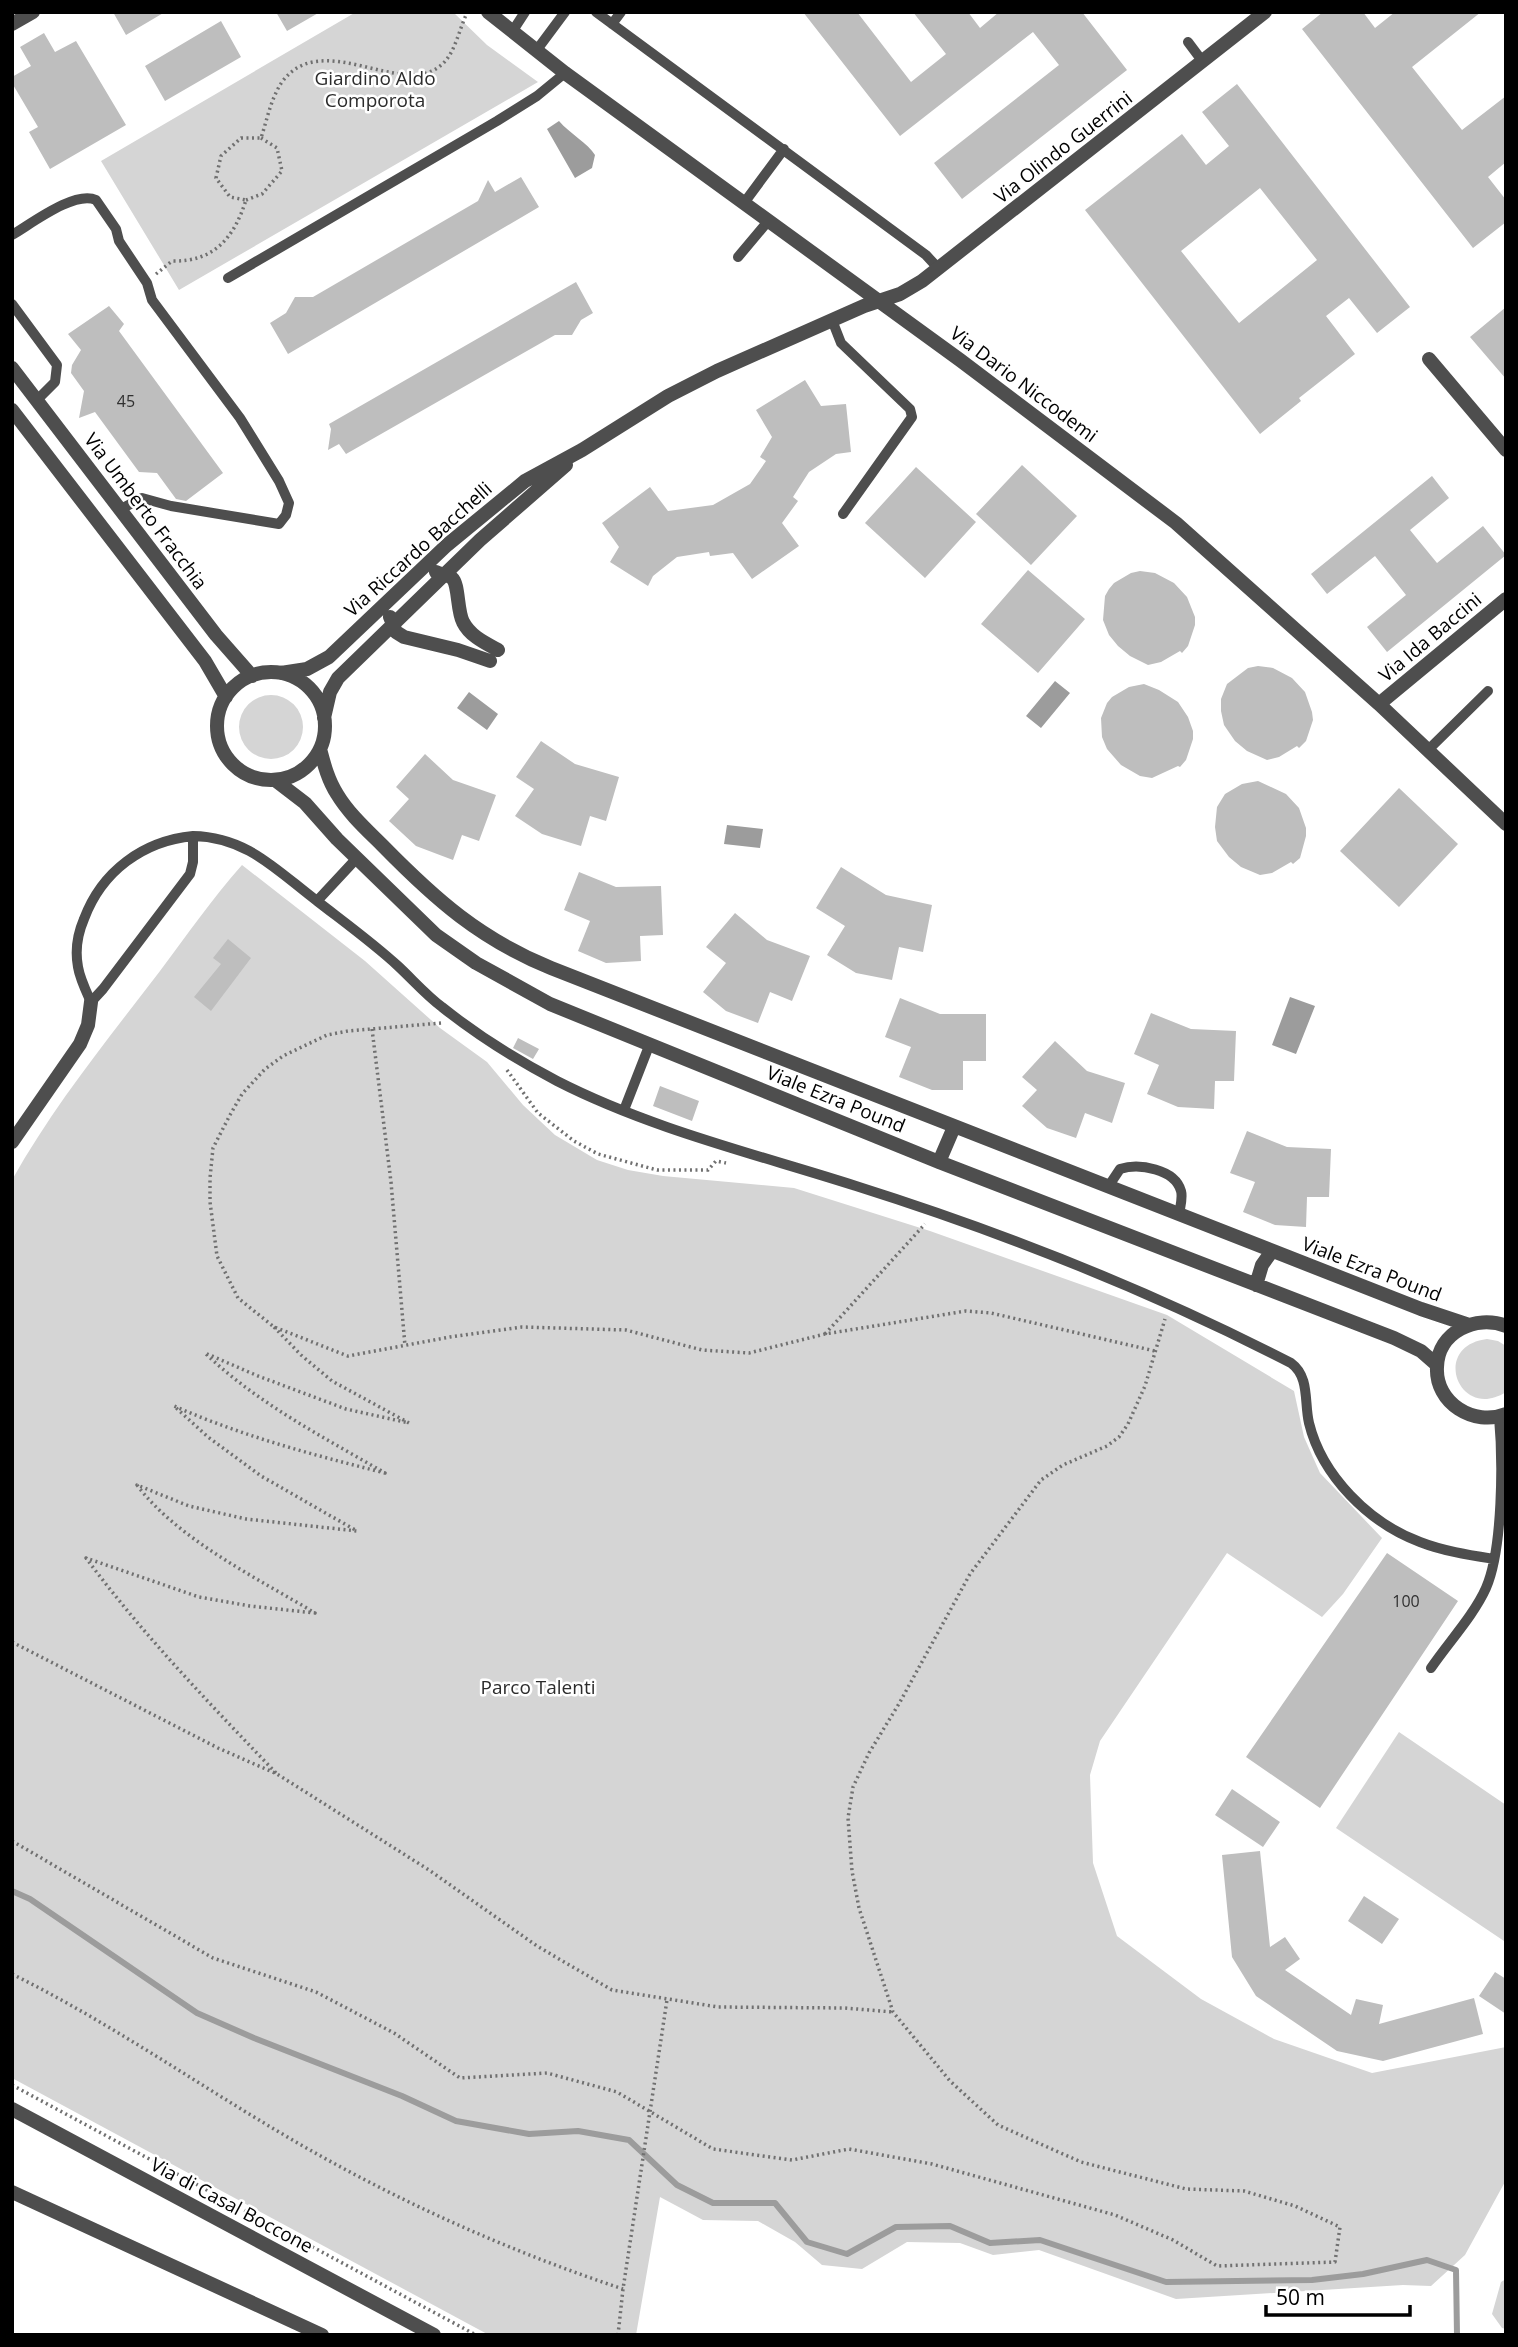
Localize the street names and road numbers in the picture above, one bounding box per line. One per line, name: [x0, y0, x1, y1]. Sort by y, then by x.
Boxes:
street label: Via Olindo Guerrini: [989, 85, 1137, 209]
street label: Via Dario Niccodemi: [945, 320, 1103, 448]
street label: Via Umberto Fracchia: [79, 427, 213, 595]
street label: Via Riccardo Bacchelli: [339, 476, 497, 622]
street label: Via Ida Baccini: [1373, 586, 1487, 688]
street label: Viale Ezra Pound: [763, 1059, 909, 1139]
street label: Viale Ezra Pound: [1298, 1230, 1446, 1308]
street label: Via di Casal Boccone: [146, 2151, 318, 2259]

